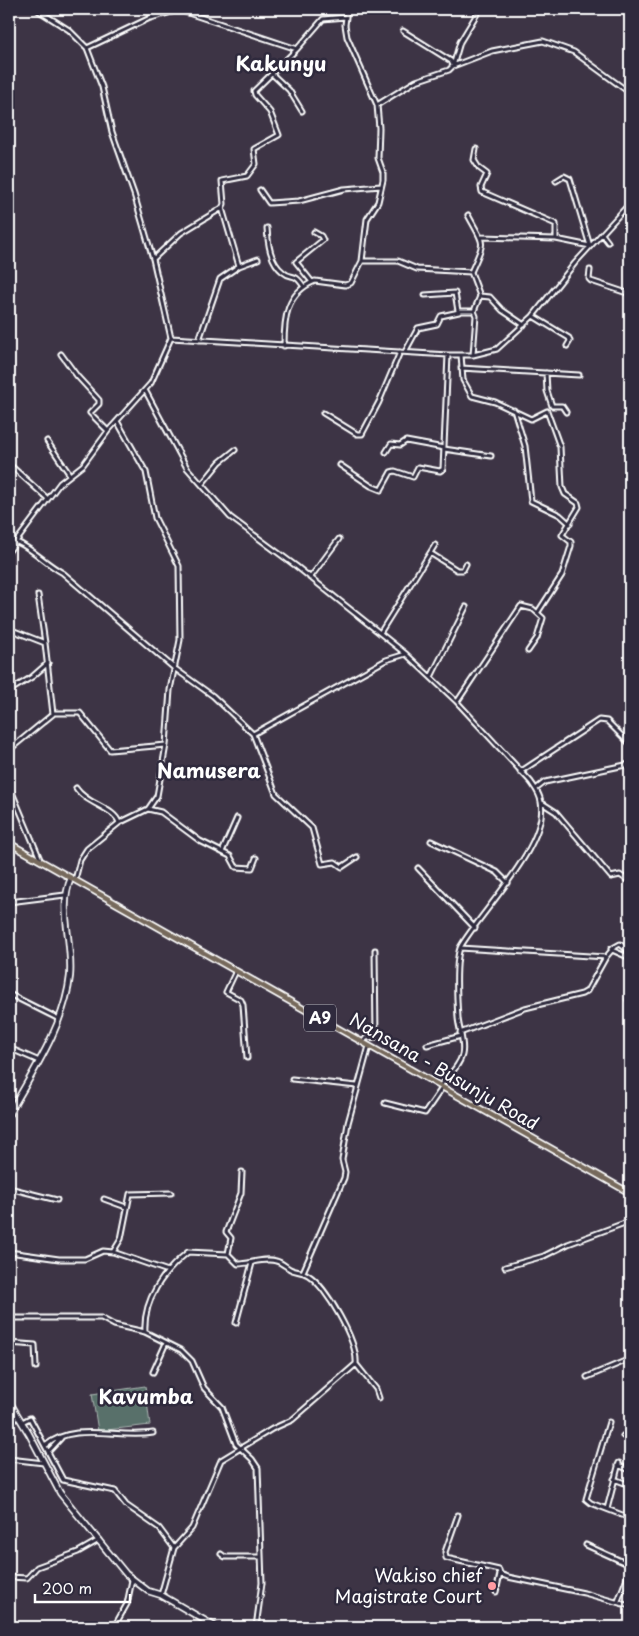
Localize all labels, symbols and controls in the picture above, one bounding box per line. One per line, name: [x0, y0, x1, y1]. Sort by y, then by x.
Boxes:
district label: Kakunyu: [235, 48, 327, 78]
district label: Namusera: [157, 755, 261, 785]
road number: A9: [304, 1004, 336, 1032]
street label: Nansana - Busunju Road: [345, 1005, 544, 1136]
district label: Kavumba: [99, 1381, 194, 1411]
place label: Wakiso chief Magistrate Court: [335, 1561, 483, 1609]
scale bar: [35, 1571, 130, 1603]
text: 200 m: [42, 1576, 92, 1599]
marker: Wakiso chief Magistrate Court: [486, 1580, 498, 1592]

